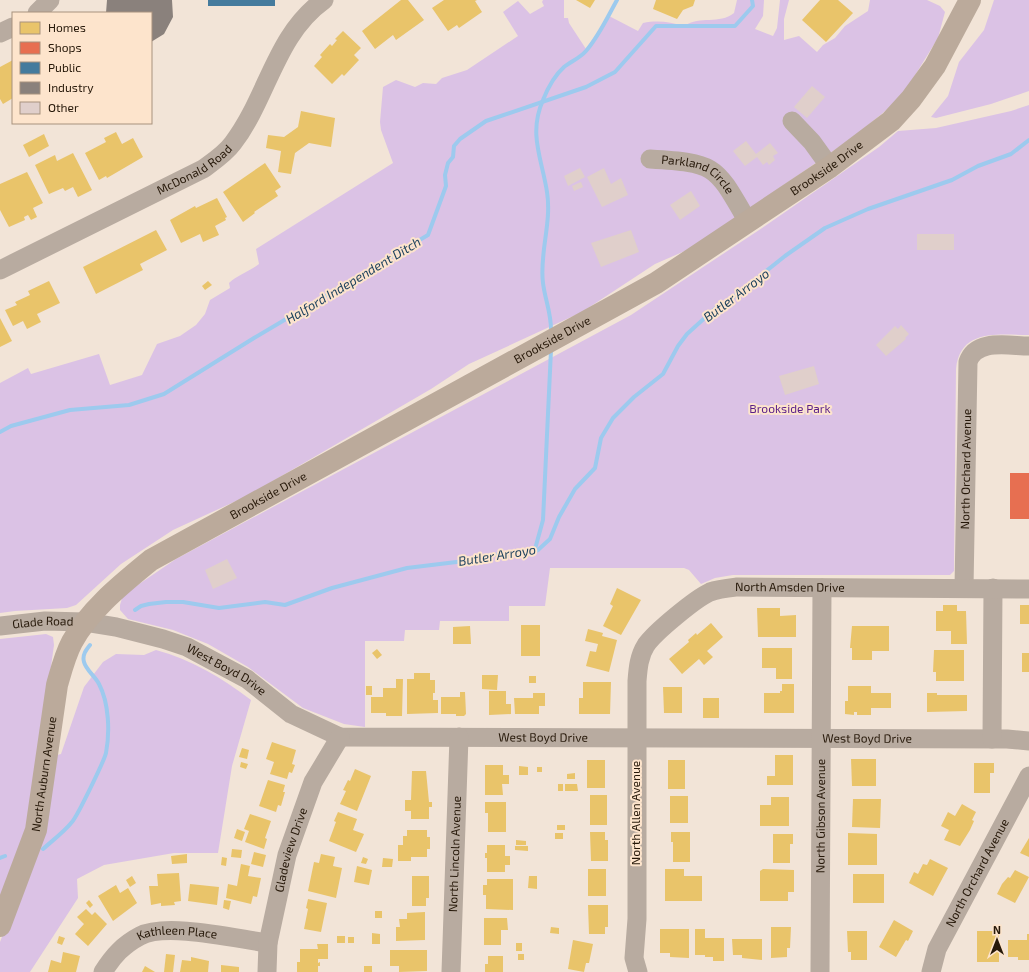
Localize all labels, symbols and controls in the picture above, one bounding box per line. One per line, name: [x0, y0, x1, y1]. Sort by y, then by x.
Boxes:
legend: [12, 12, 152, 124]
text: Homes: [48, 20, 86, 34]
text: Shops: [48, 40, 82, 54]
text: Public: [48, 60, 81, 74]
text: Industry: [48, 80, 94, 94]
text: Other: [48, 100, 79, 114]
street label: Brookside Drive: [787, 137, 865, 198]
street label: McDonald Road: [154, 141, 234, 197]
street label: Parkland Circle: [661, 152, 737, 196]
water label: Halford Independent Ditch: [282, 233, 424, 327]
water label: Butler Arroyo: [700, 265, 772, 325]
street label: Brookside Drive: [511, 312, 593, 366]
park label: Brookside Park: [749, 401, 831, 415]
street label: North Orchard Avenue: [957, 409, 973, 529]
street label: Brookside Drive: [227, 468, 309, 521]
water label: Butler Arroyo: [457, 541, 537, 569]
street label: North Amsden Drive: [735, 579, 845, 594]
street label: Glade Road: [11, 613, 74, 631]
street label: West Boyd Drive: [185, 640, 269, 698]
street label: North Auburn Avenue: [28, 715, 58, 833]
street label: West Boyd Drive: [498, 729, 588, 744]
street label: West Boyd Drive: [822, 730, 912, 745]
street label: North Gibson Avenue: [813, 759, 827, 873]
street label: North Allen Avenue: [628, 761, 642, 865]
street label: North Lincoln Avenue: [445, 796, 463, 912]
street label: Gladeview Drive: [271, 805, 309, 893]
street label: North Orchard Avenue: [942, 816, 1012, 930]
north arrow: [977, 920, 1017, 960]
street label: Kathleen Place: [134, 923, 218, 943]

